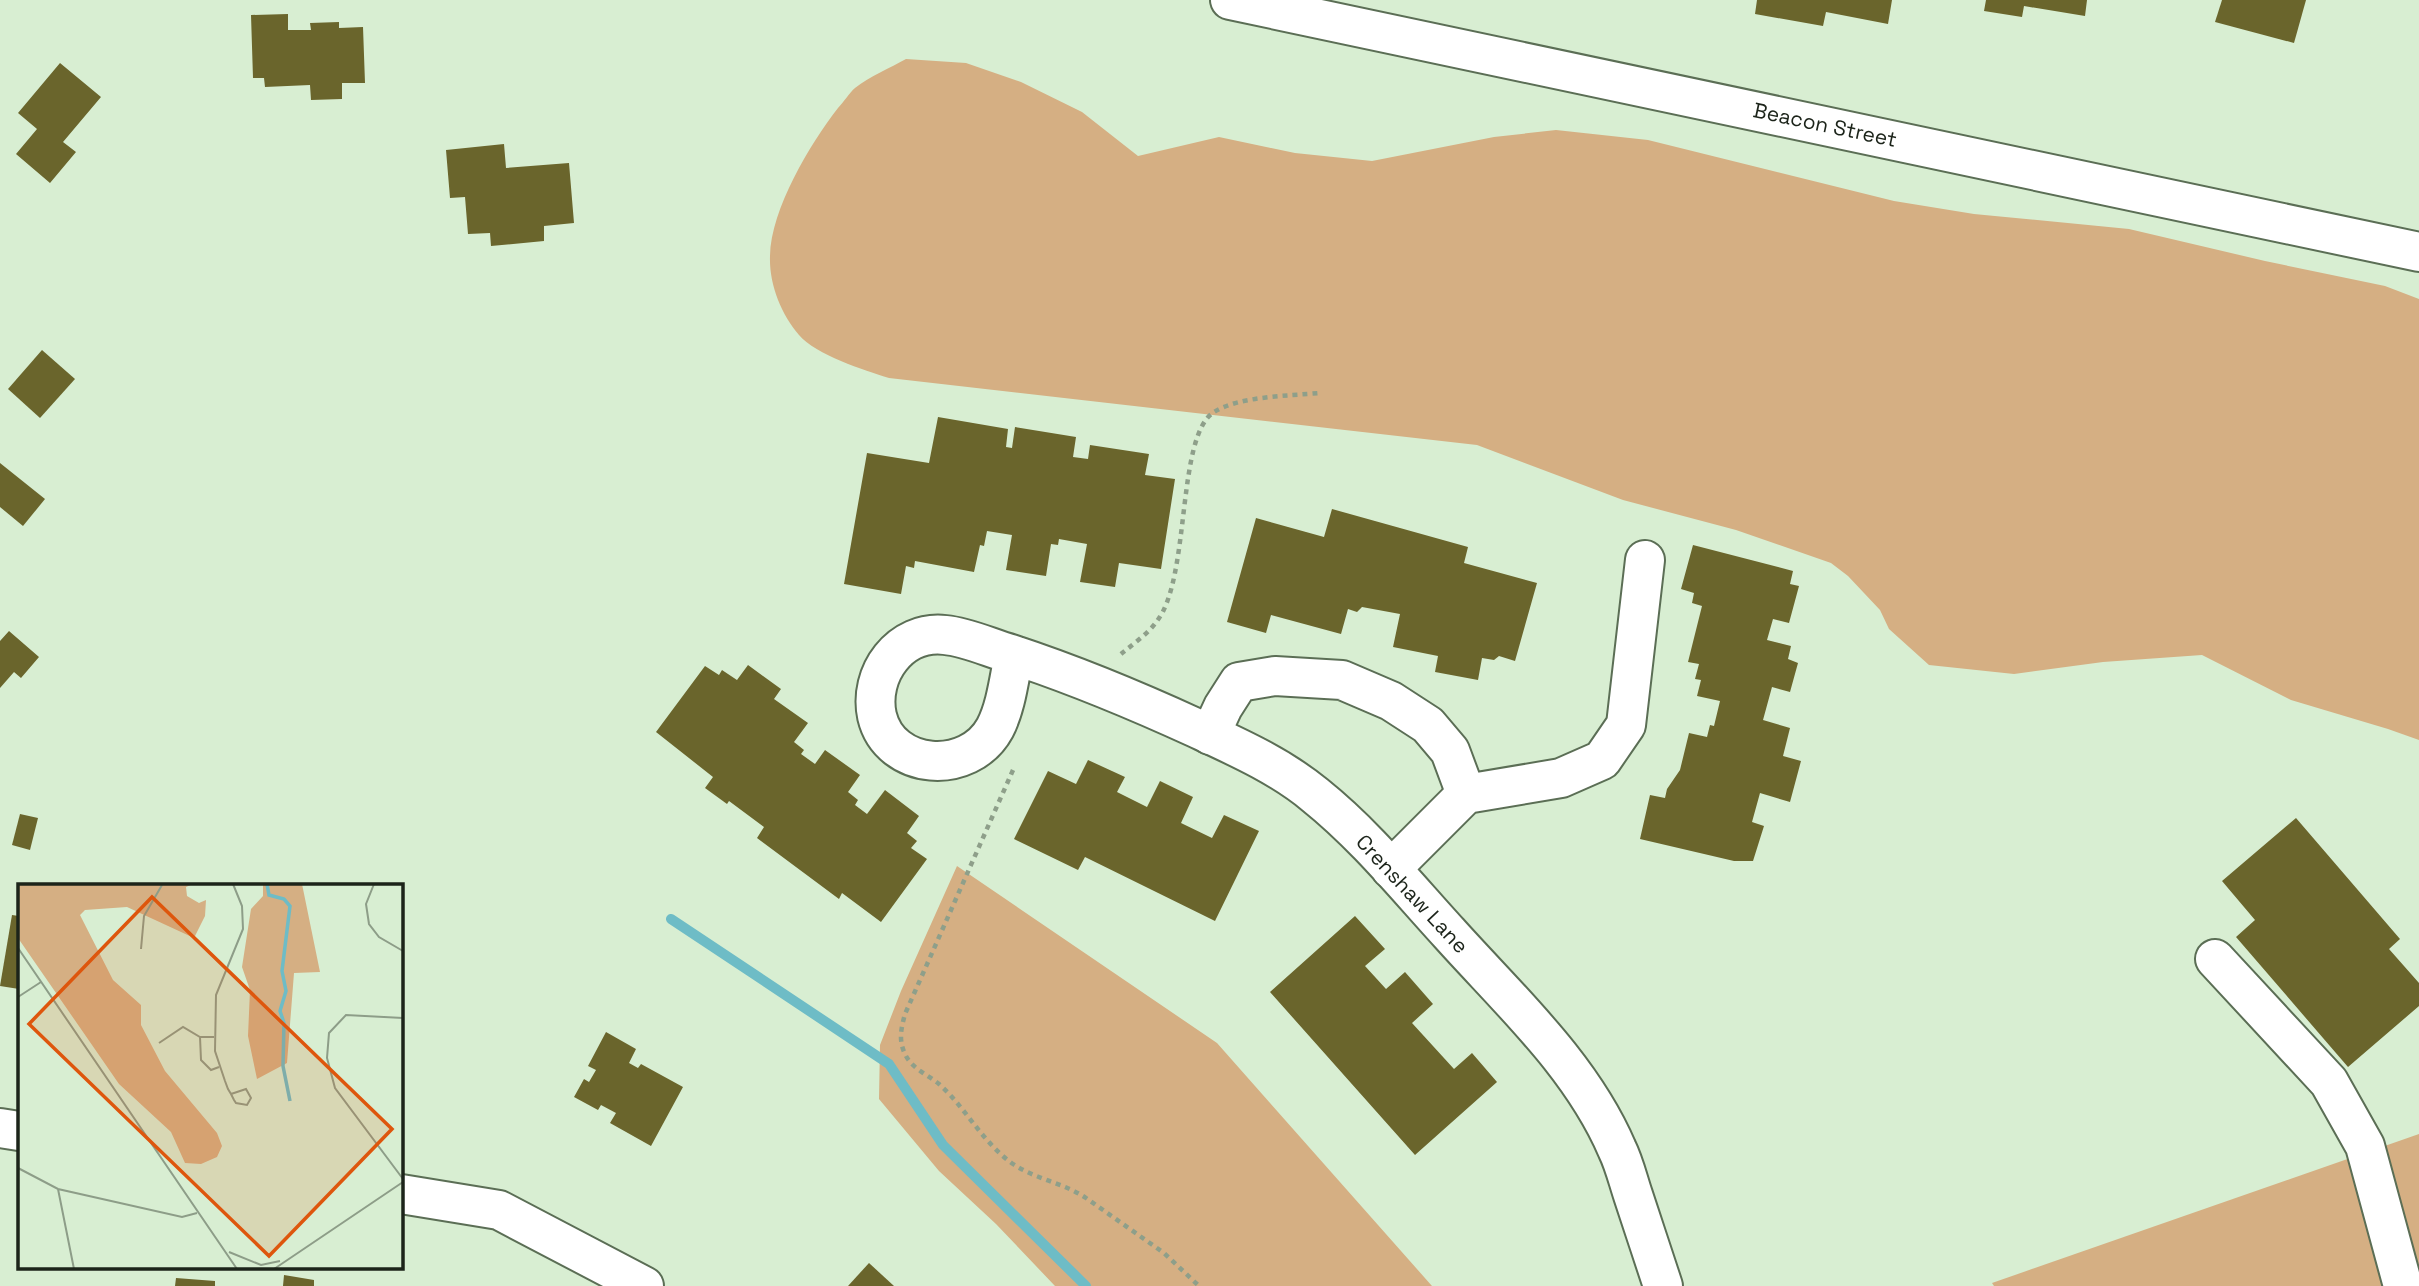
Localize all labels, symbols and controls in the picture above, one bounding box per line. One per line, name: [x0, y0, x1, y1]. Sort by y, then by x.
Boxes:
street label: Beacon Street: [1751, 96, 1899, 153]
street label: Crenshaw Lane: [1350, 828, 1474, 959]
inset map: [18, 884, 402, 1268]

